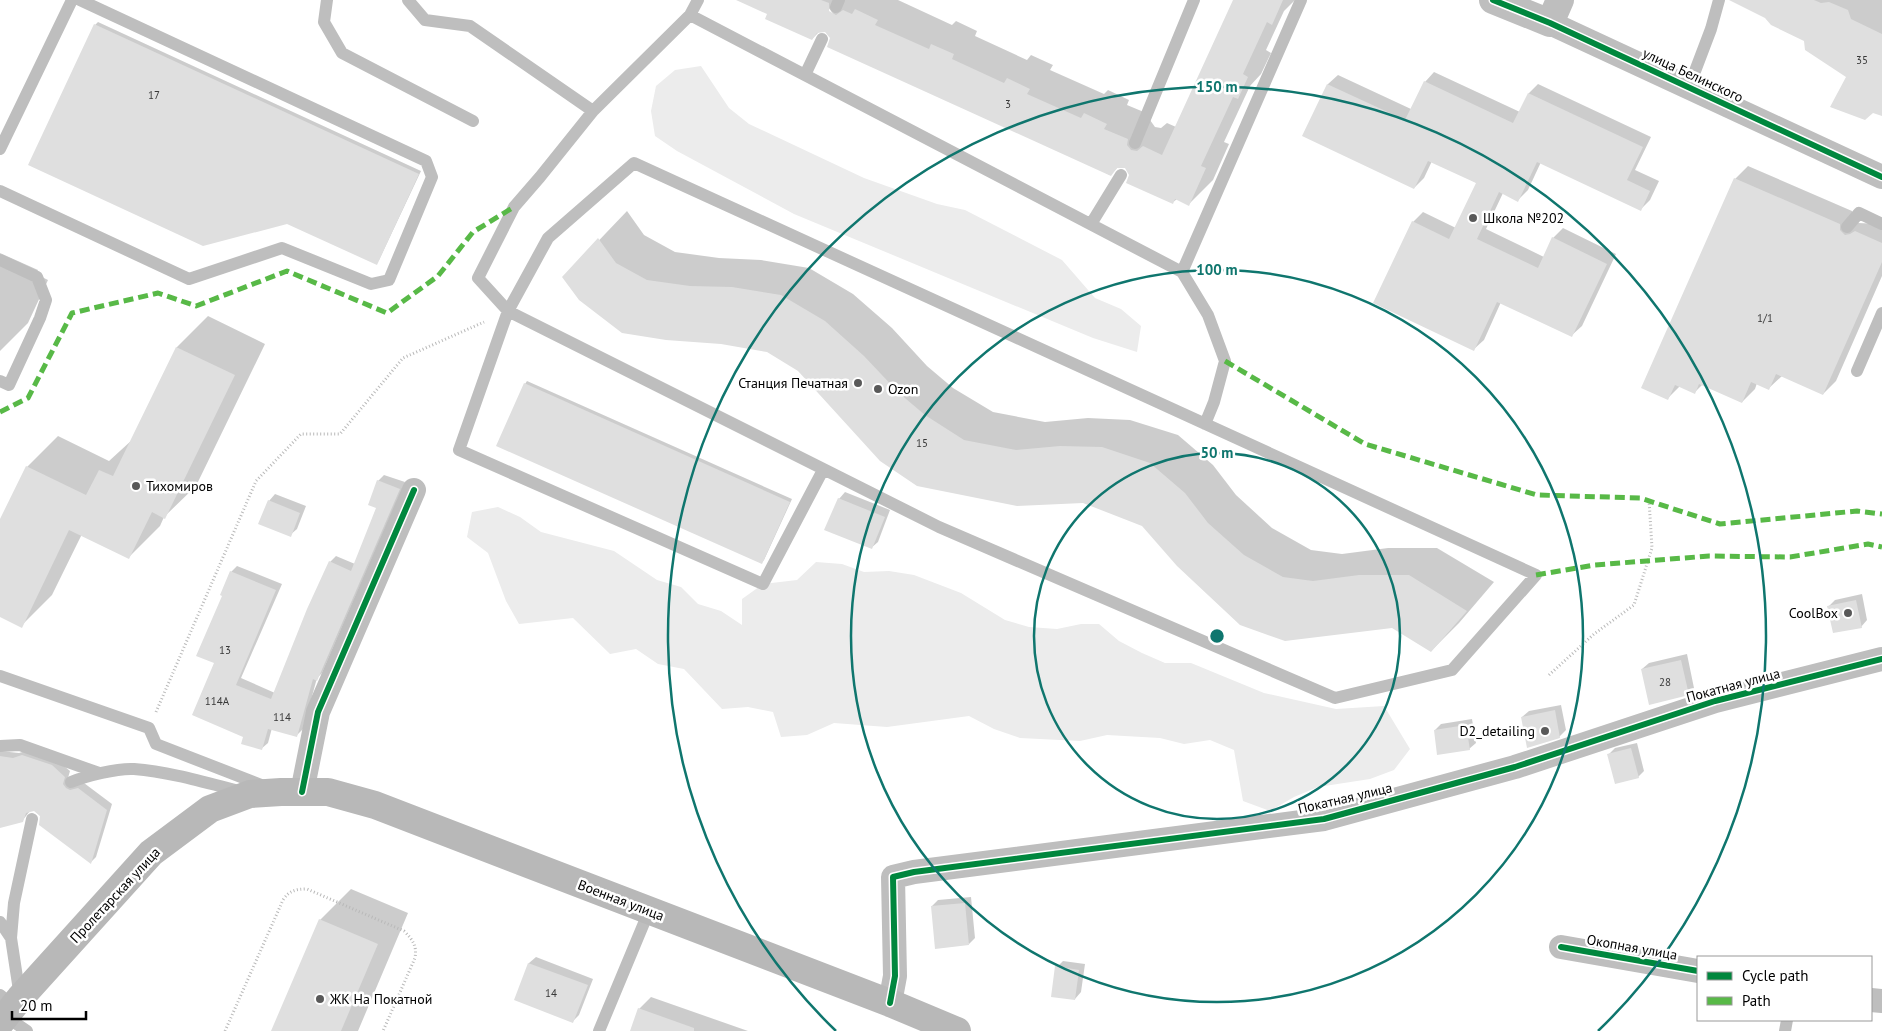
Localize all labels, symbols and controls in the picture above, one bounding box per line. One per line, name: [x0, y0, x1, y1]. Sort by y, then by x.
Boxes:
street label: улица Белинского: [1640, 44, 1746, 106]
house number: 35: [1856, 53, 1868, 67]
text: 150 m: [1196, 77, 1238, 96]
house number: 17: [148, 88, 160, 102]
house number: 3: [1005, 97, 1011, 111]
place label: Школа №202: [1483, 209, 1564, 227]
marker: Школа №202: [1467, 212, 1479, 224]
text: 100 m: [1196, 260, 1238, 279]
house number: 1/1: [1757, 311, 1773, 325]
place label: Станция Печатная: [738, 374, 848, 392]
marker: Станция Печатная: [852, 377, 864, 389]
place label: Ozon: [888, 380, 918, 398]
marker: Ozon: [872, 383, 884, 395]
house number: 15: [916, 436, 928, 450]
text: 50 m: [1201, 443, 1233, 462]
place label: Тихомиров: [146, 477, 213, 495]
marker: Тихомиров: [130, 480, 142, 492]
place label: CoolBox: [1789, 604, 1838, 622]
marker: CoolBox: [1842, 607, 1854, 619]
centre of rings: [1208, 627, 1226, 645]
house number: 13: [219, 643, 231, 657]
street label: Покатная улица: [1684, 664, 1782, 706]
house number: 28: [1659, 675, 1671, 689]
house number: 114А: [205, 694, 230, 708]
house number: 114: [273, 710, 291, 724]
place label: D2_detailing: [1459, 722, 1535, 740]
marker: D2_detailing: [1539, 725, 1551, 737]
street label: Покатная улица: [1296, 778, 1394, 818]
street label: Пролетарская улица: [66, 843, 164, 947]
street label: Военная улица: [575, 875, 667, 925]
street label: Окопная улица: [1585, 930, 1679, 964]
legend: [1697, 956, 1872, 1021]
text: Cycle path: [1742, 966, 1808, 985]
house number: 14: [545, 986, 557, 1000]
scale bar: [12, 988, 86, 1020]
place label: ЖК На Покатной: [329, 990, 432, 1008]
text: Path: [1742, 991, 1771, 1010]
marker: ЖК На Покатной: [314, 993, 326, 1005]
text: 20 m: [20, 996, 53, 1015]

